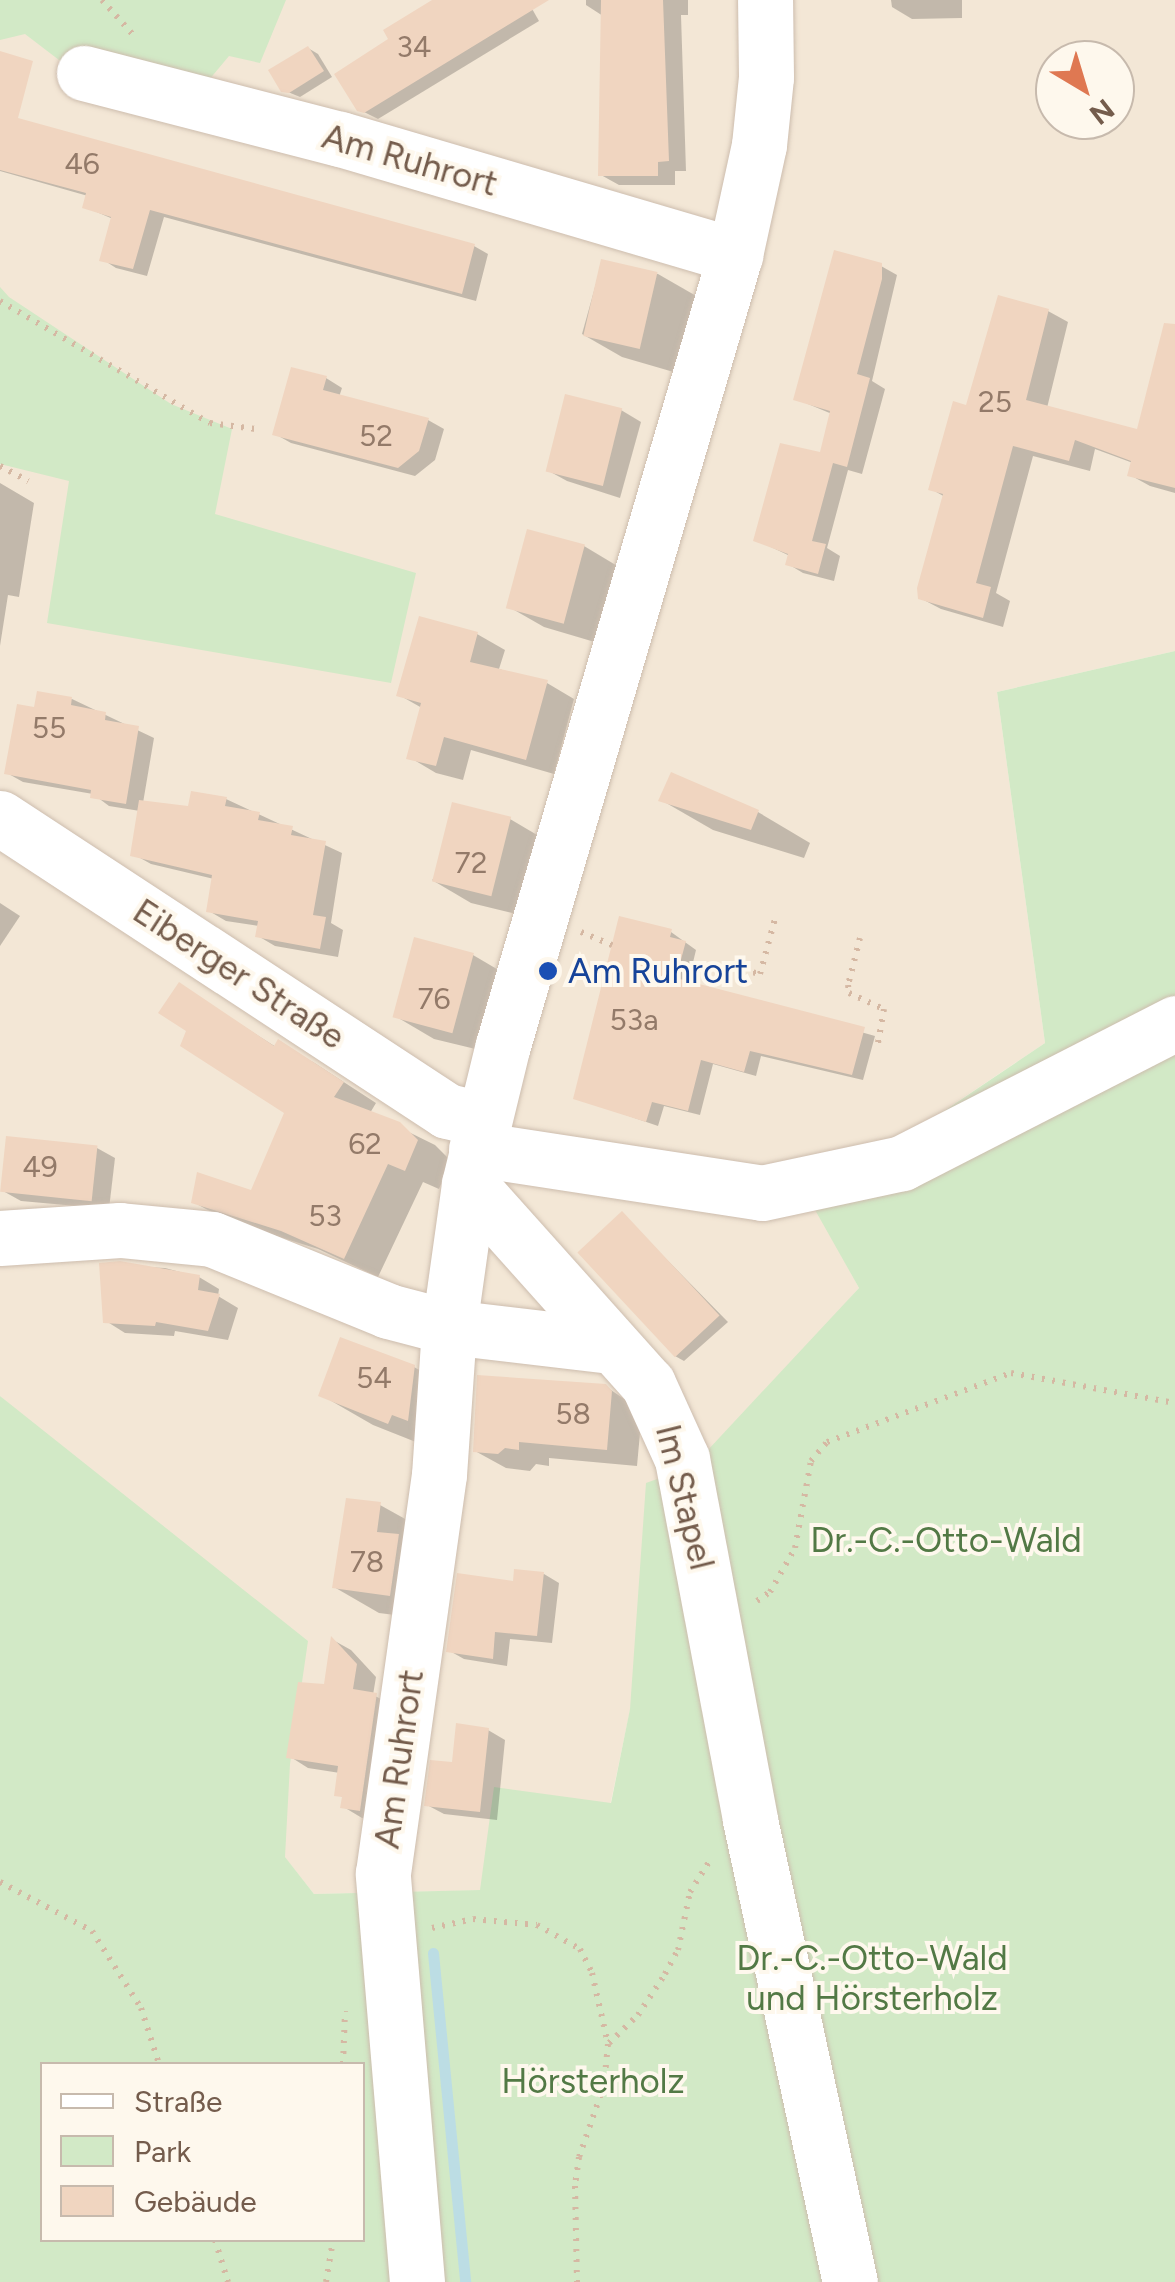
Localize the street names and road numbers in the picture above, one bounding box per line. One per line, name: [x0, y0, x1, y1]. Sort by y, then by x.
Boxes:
street label: Am Ruhrort: [318, 115, 502, 205]
street label: Eiberger Straße: [125, 890, 353, 1058]
street label: Im Stapel: [647, 1420, 723, 1574]
street label: Am Ruhrort: [366, 1667, 432, 1851]

